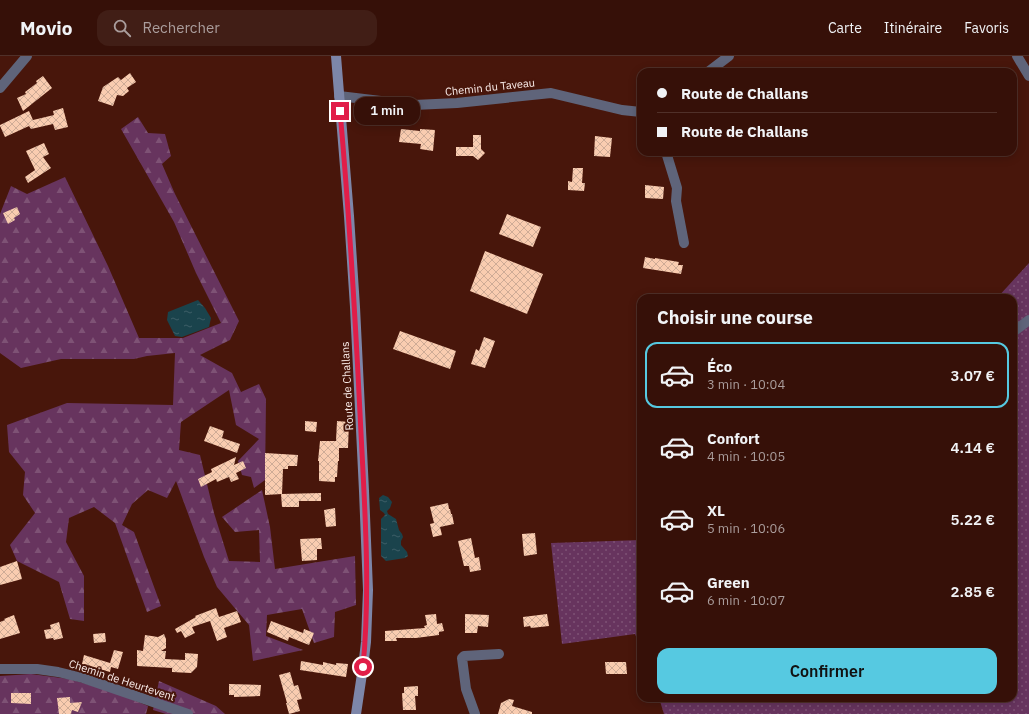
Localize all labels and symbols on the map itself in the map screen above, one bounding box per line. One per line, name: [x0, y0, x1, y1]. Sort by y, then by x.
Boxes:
street label: Chemin du Taveau: [444, 75, 536, 99]
callout: 1 min: [354, 97, 420, 125]
route end: [331, 102, 349, 120]
street label: Route de Challans: [338, 341, 356, 431]
street label: Chemin de Heurtevent: [67, 656, 177, 704]
route start: [354, 658, 372, 676]

